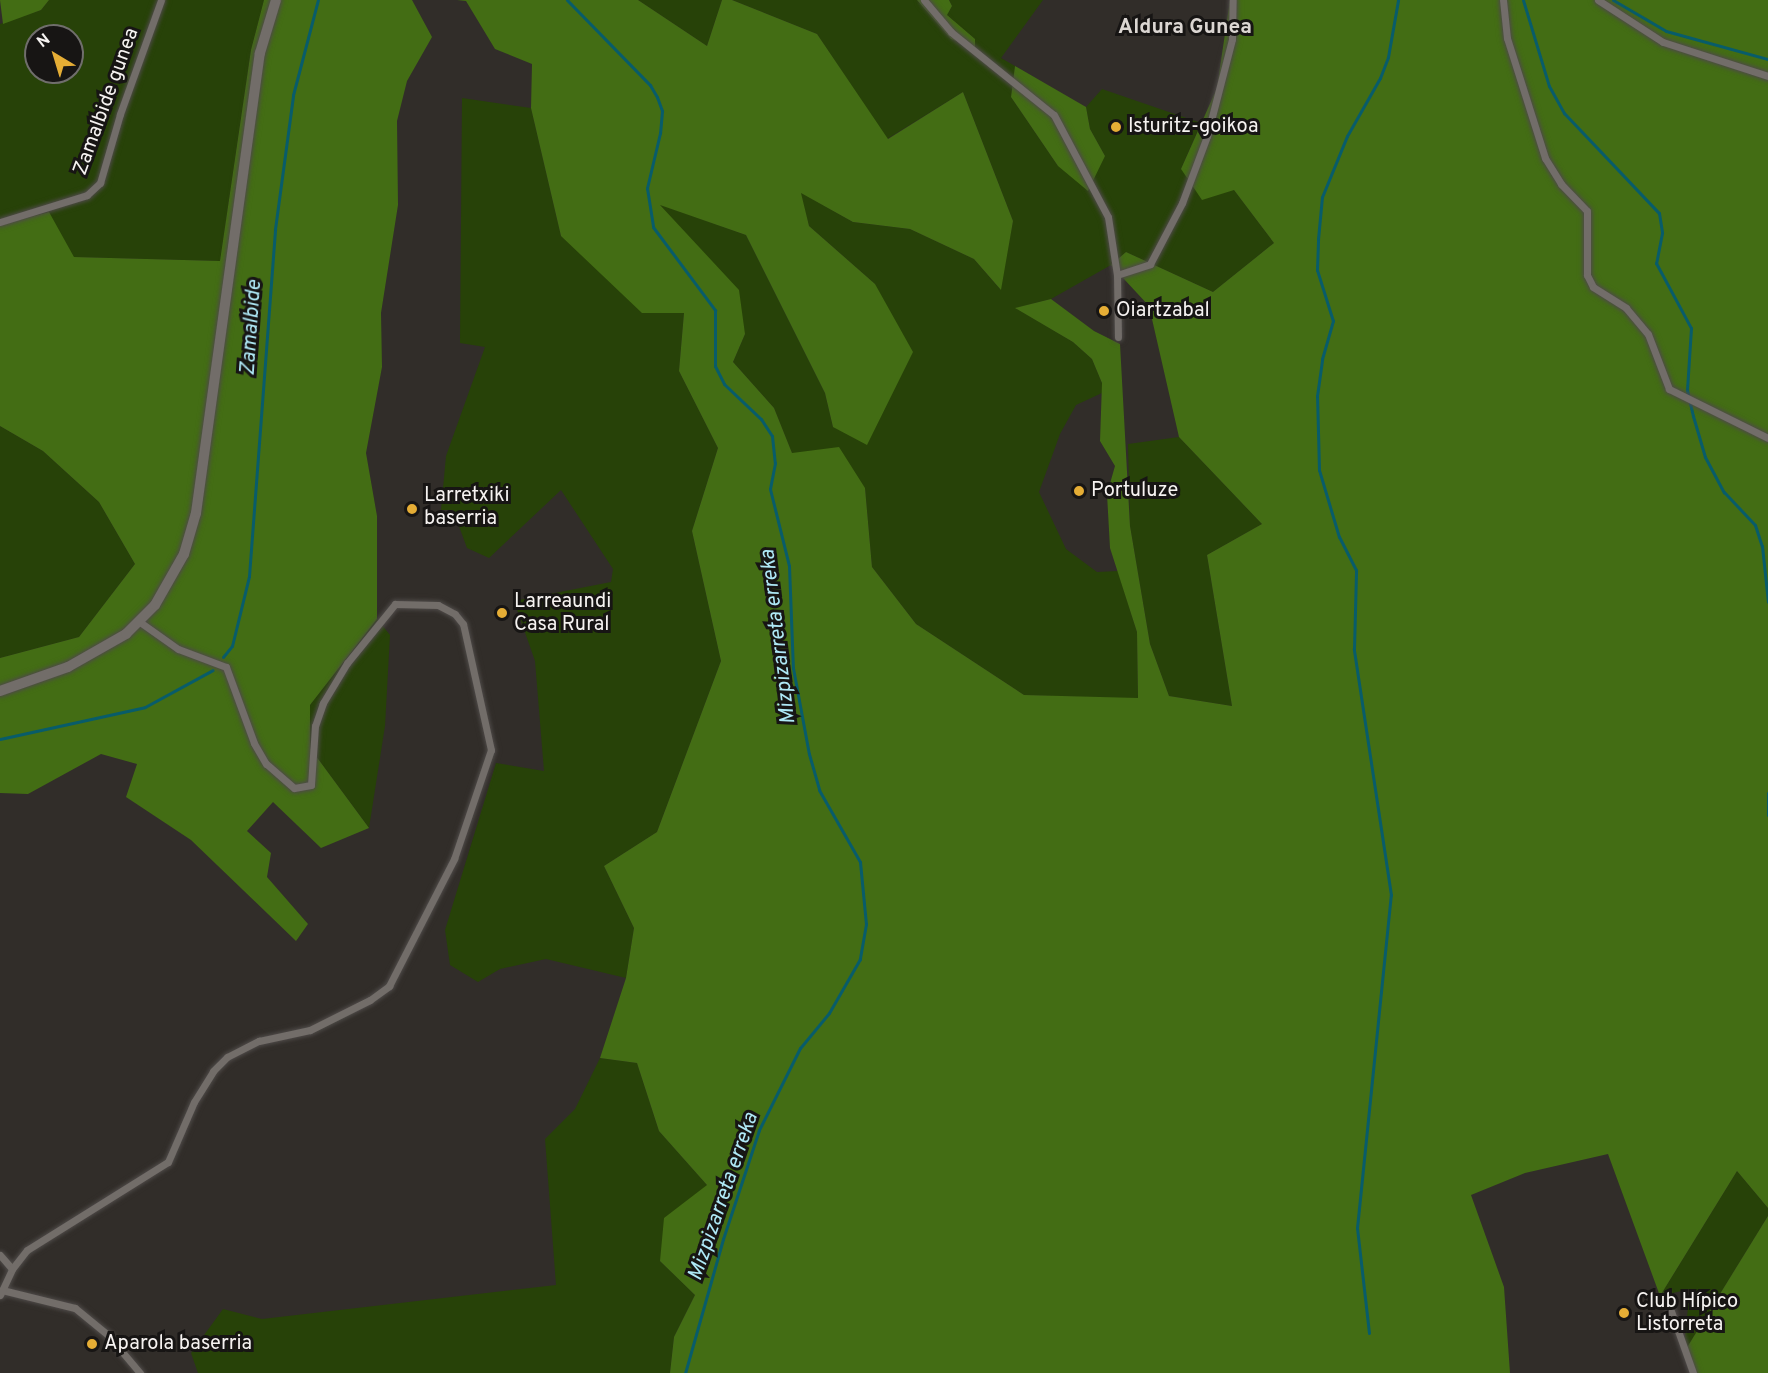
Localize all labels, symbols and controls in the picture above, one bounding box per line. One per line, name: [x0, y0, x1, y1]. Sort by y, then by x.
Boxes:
district label: Aldura Gunea: [1118, 15, 1252, 41]
north arrow: [24, 24, 84, 84]
street label: Zamalbide gunea: [69, 25, 145, 179]
text: N: [33, 30, 55, 53]
place label: Isturitz-goikoa: [1128, 115, 1258, 139]
marker: Isturitz-goikoa: [1109, 120, 1123, 134]
water label: Zamalbide: [236, 279, 268, 377]
place label: Oiartzabal: [1116, 299, 1210, 323]
marker: Oiartzabal: [1097, 304, 1111, 318]
place label: Portuluze: [1091, 479, 1178, 503]
marker: Portuluze: [1072, 484, 1086, 498]
place label: Larretxiki baserria: [424, 485, 510, 532]
marker: Larretxiki baserria: [405, 502, 419, 516]
water label: Mizpizarreta erreka: [756, 548, 802, 726]
place label: Larreaundi Casa Rural: [514, 590, 611, 637]
marker: Larreaundi Casa Rural: [495, 606, 509, 620]
water label: Mizpizarreta erreka: [683, 1110, 765, 1284]
place label: Club Hípico Listorreta: [1636, 1290, 1738, 1337]
marker: Club Hípico Listorreta: [1617, 1306, 1631, 1320]
place label: Aparola baserria: [104, 1332, 252, 1356]
marker: Aparola baserria: [85, 1337, 99, 1351]

